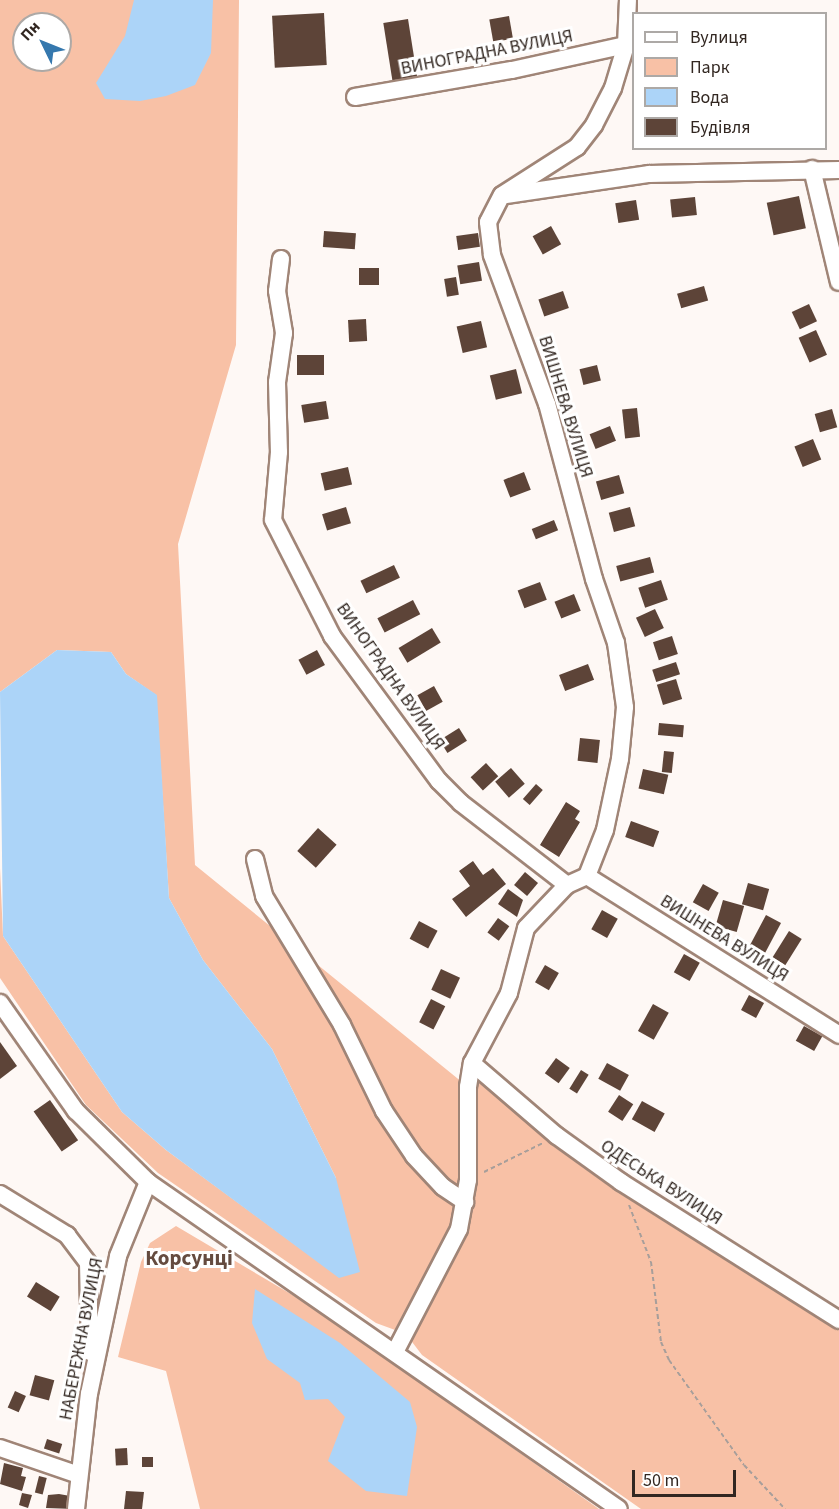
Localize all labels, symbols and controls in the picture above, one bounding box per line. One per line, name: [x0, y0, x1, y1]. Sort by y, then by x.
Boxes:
north arrow: [12, 12, 72, 72]
legend: [632, 12, 827, 150]
text: Пн: [15, 16, 45, 46]
text: Вулиця: [690, 25, 748, 50]
street label: ВИНОГРАДНА ВУЛИЦЯ: [399, 26, 575, 80]
text: Парк: [690, 55, 730, 80]
text: Вода: [690, 85, 729, 110]
text: Будівля: [690, 115, 750, 140]
street label: ВИШНЕВА ВУЛИЦЯ: [533, 333, 597, 481]
street label: ВИНОГРАДНА ВУЛИЦЯ: [331, 599, 449, 755]
street label: ВИШНЕВА ВУЛИЦЯ: [656, 891, 792, 987]
street label: ОДЕСЬКА ВУЛИЦЯ: [596, 1136, 726, 1230]
district label: Корсунці: [145, 1245, 233, 1271]
street label: НАБЕРЕЖНА ВУЛИЦЯ: [56, 1256, 108, 1422]
scale bar: [635, 1458, 738, 1496]
text: 50 m: [643, 1468, 679, 1493]

